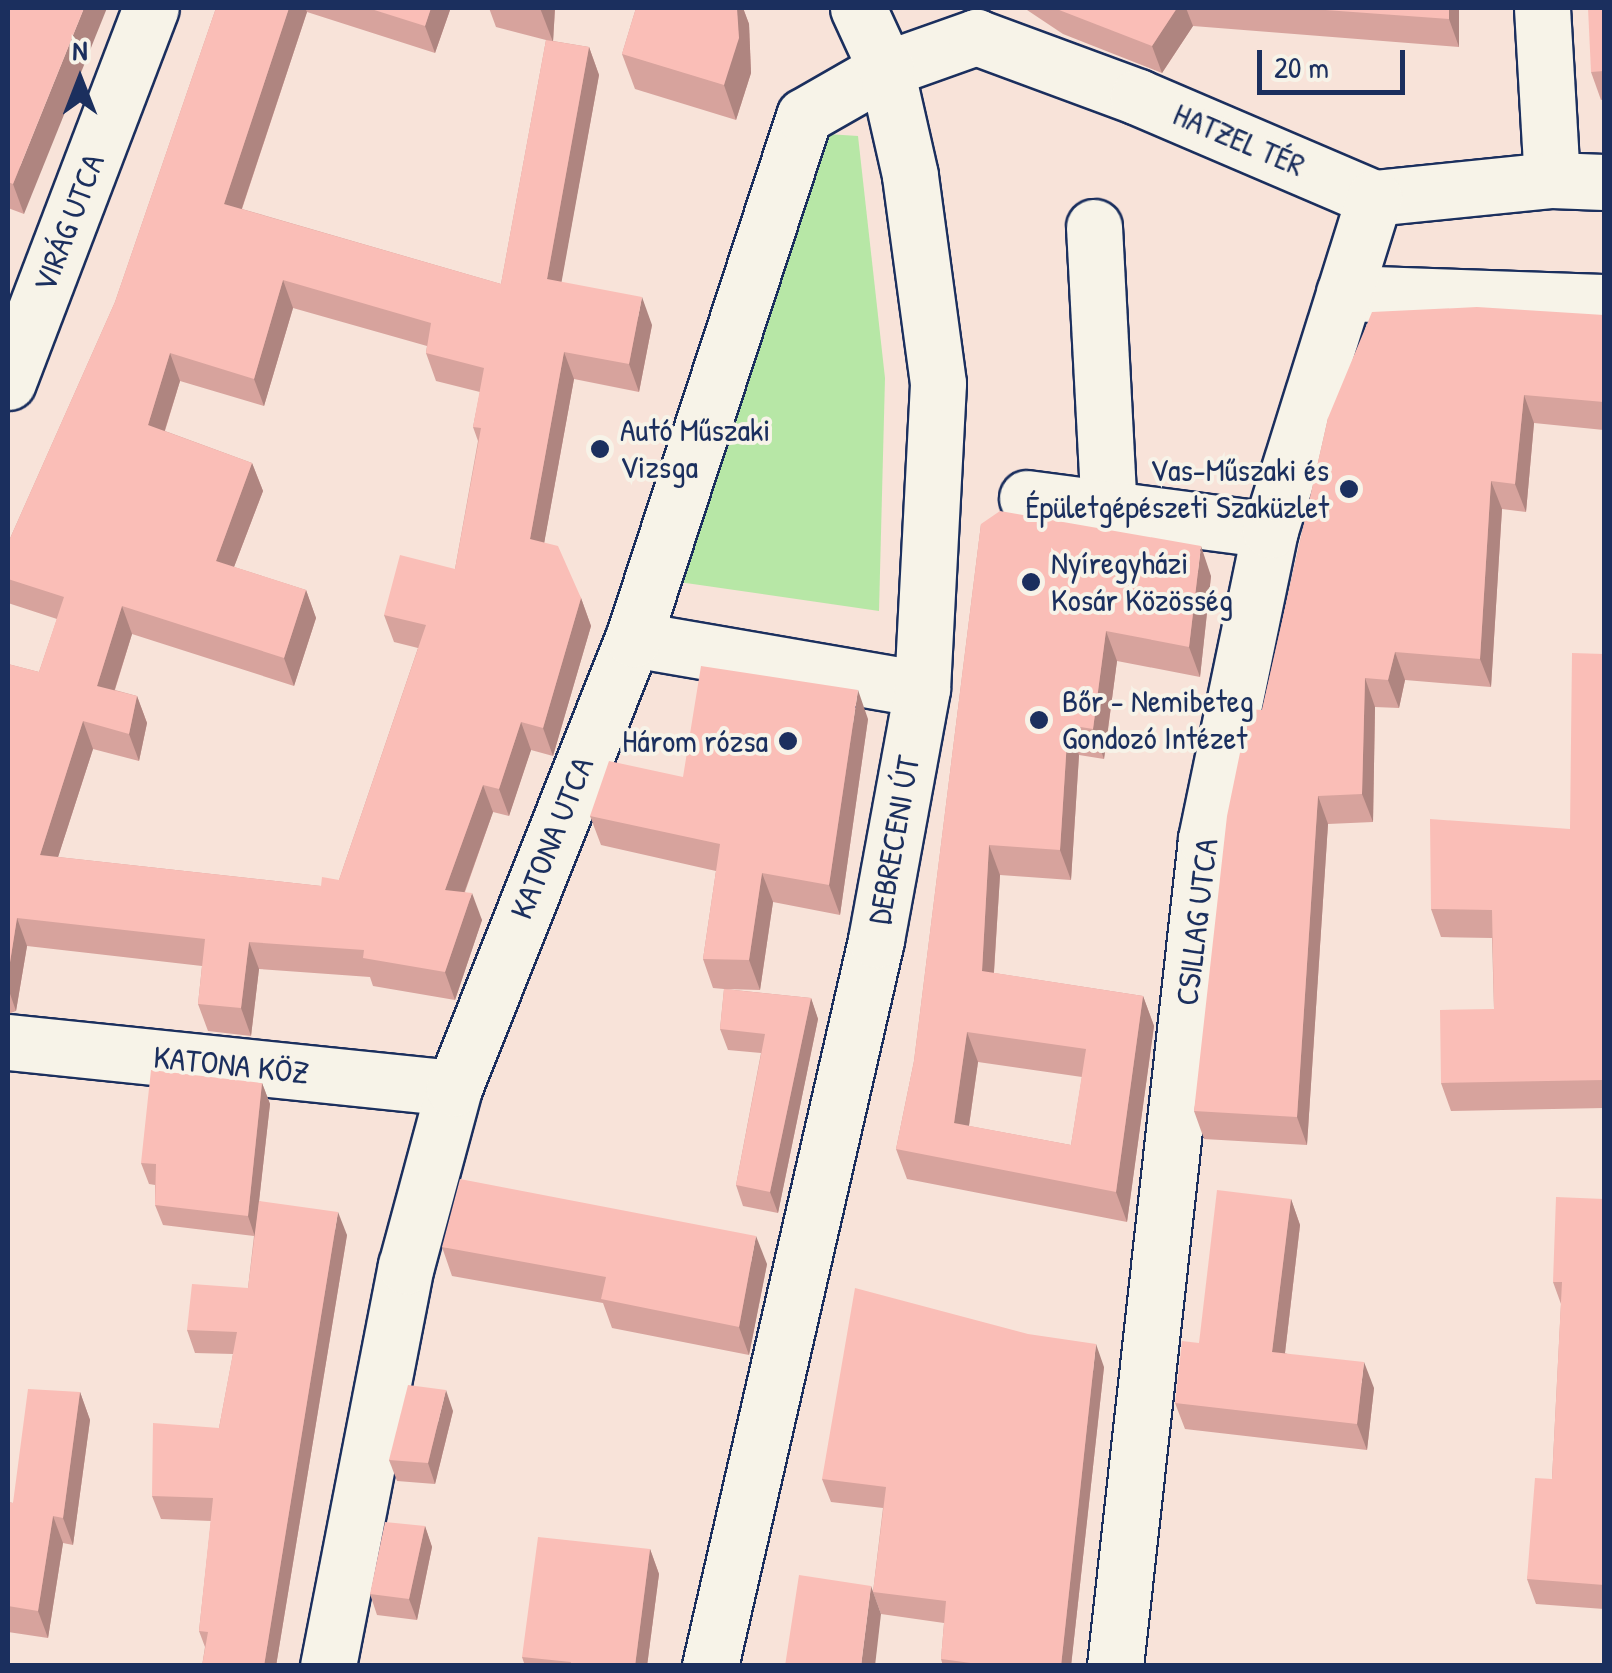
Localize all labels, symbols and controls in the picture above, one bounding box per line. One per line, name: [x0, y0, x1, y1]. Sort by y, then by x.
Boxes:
north arrow: [30, 30, 130, 130]
scale bar: [1262, 30, 1410, 92]
text: N: [73, 31, 87, 69]
text: 20 m: [1274, 47, 1329, 87]
street label: HATZEL TÉR: [1168, 95, 1310, 185]
street label: VIRÁG UTCA: [25, 149, 113, 297]
place label: Autó Műszaki Vizsga: [620, 412, 771, 487]
marker: Autó Műszaki Vizsga: [589, 438, 611, 460]
place label: Vas-Műszaki és Épületgépészeti Szaküzlet: [1025, 452, 1329, 527]
marker: Vas-Műszaki és Épületgépészeti Szaküzlet: [1338, 478, 1360, 500]
place label: Nyíregyházi Kosár Közösség: [1051, 545, 1233, 620]
marker: Nyíregyházi Kosár Közösség: [1020, 571, 1042, 593]
place label: Bőr - Nemibeteg Gondozó Intézet: [1062, 683, 1254, 758]
marker: Bőr - Nemibeteg Gondozó Intézet: [1026, 707, 1052, 733]
place label: Három rózsa: [622, 722, 768, 760]
marker: Három rózsa: [777, 730, 799, 752]
street label: KATONA UTCA: [502, 752, 602, 924]
street label: DEBRECENI ÚT: [860, 753, 928, 927]
street label: CSILLAG UTCA: [1168, 836, 1226, 1008]
street label: KATONA KÖZ: [151, 1038, 311, 1092]

